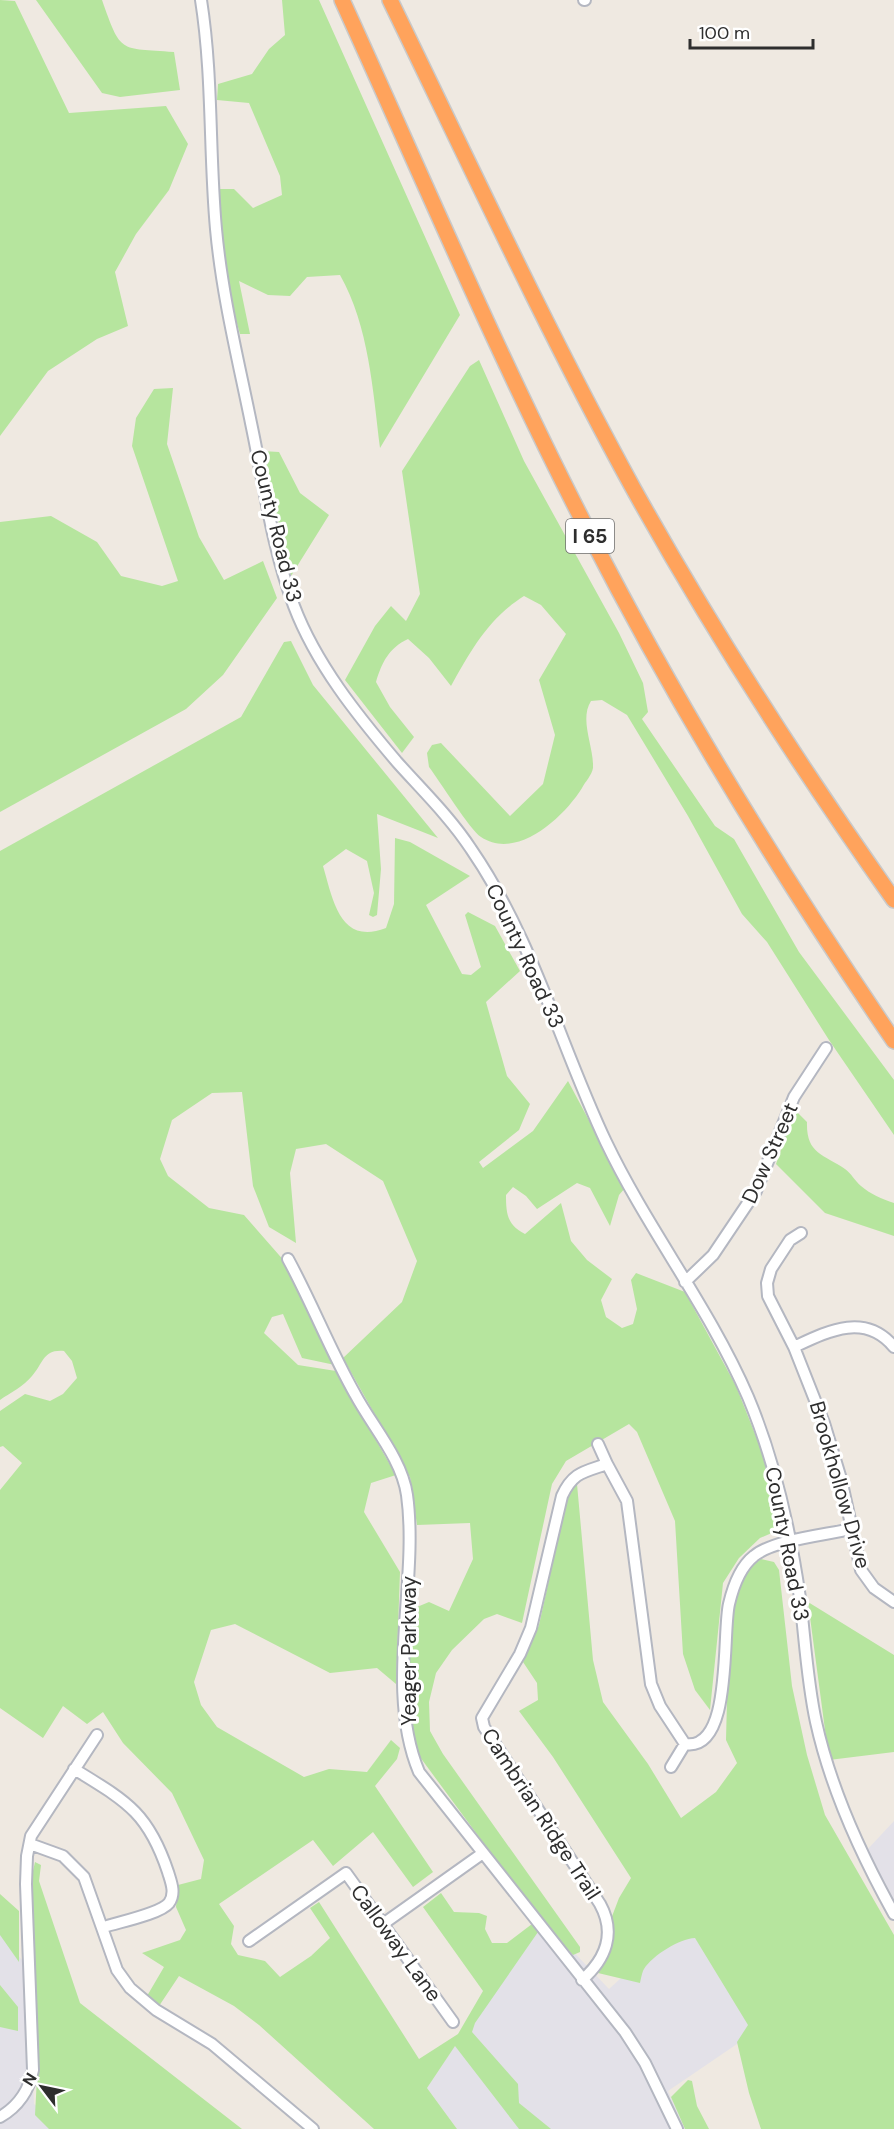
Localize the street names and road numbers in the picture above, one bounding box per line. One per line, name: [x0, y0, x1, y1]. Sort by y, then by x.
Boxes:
street label: County Road 33: [243, 447, 309, 605]
road number: I 65: [566, 519, 614, 553]
street label: County Road 33: [479, 879, 571, 1033]
street label: Dow Street: [735, 1098, 805, 1208]
street label: Brookhollow Drive: [803, 1398, 877, 1572]
street label: County Road 33: [758, 1465, 816, 1623]
street label: Yeager Parkway: [395, 1576, 423, 1726]
street label: Cambrian Ridge Trail: [475, 1723, 607, 1905]
street label: Calloway Lane: [344, 1879, 448, 2007]

